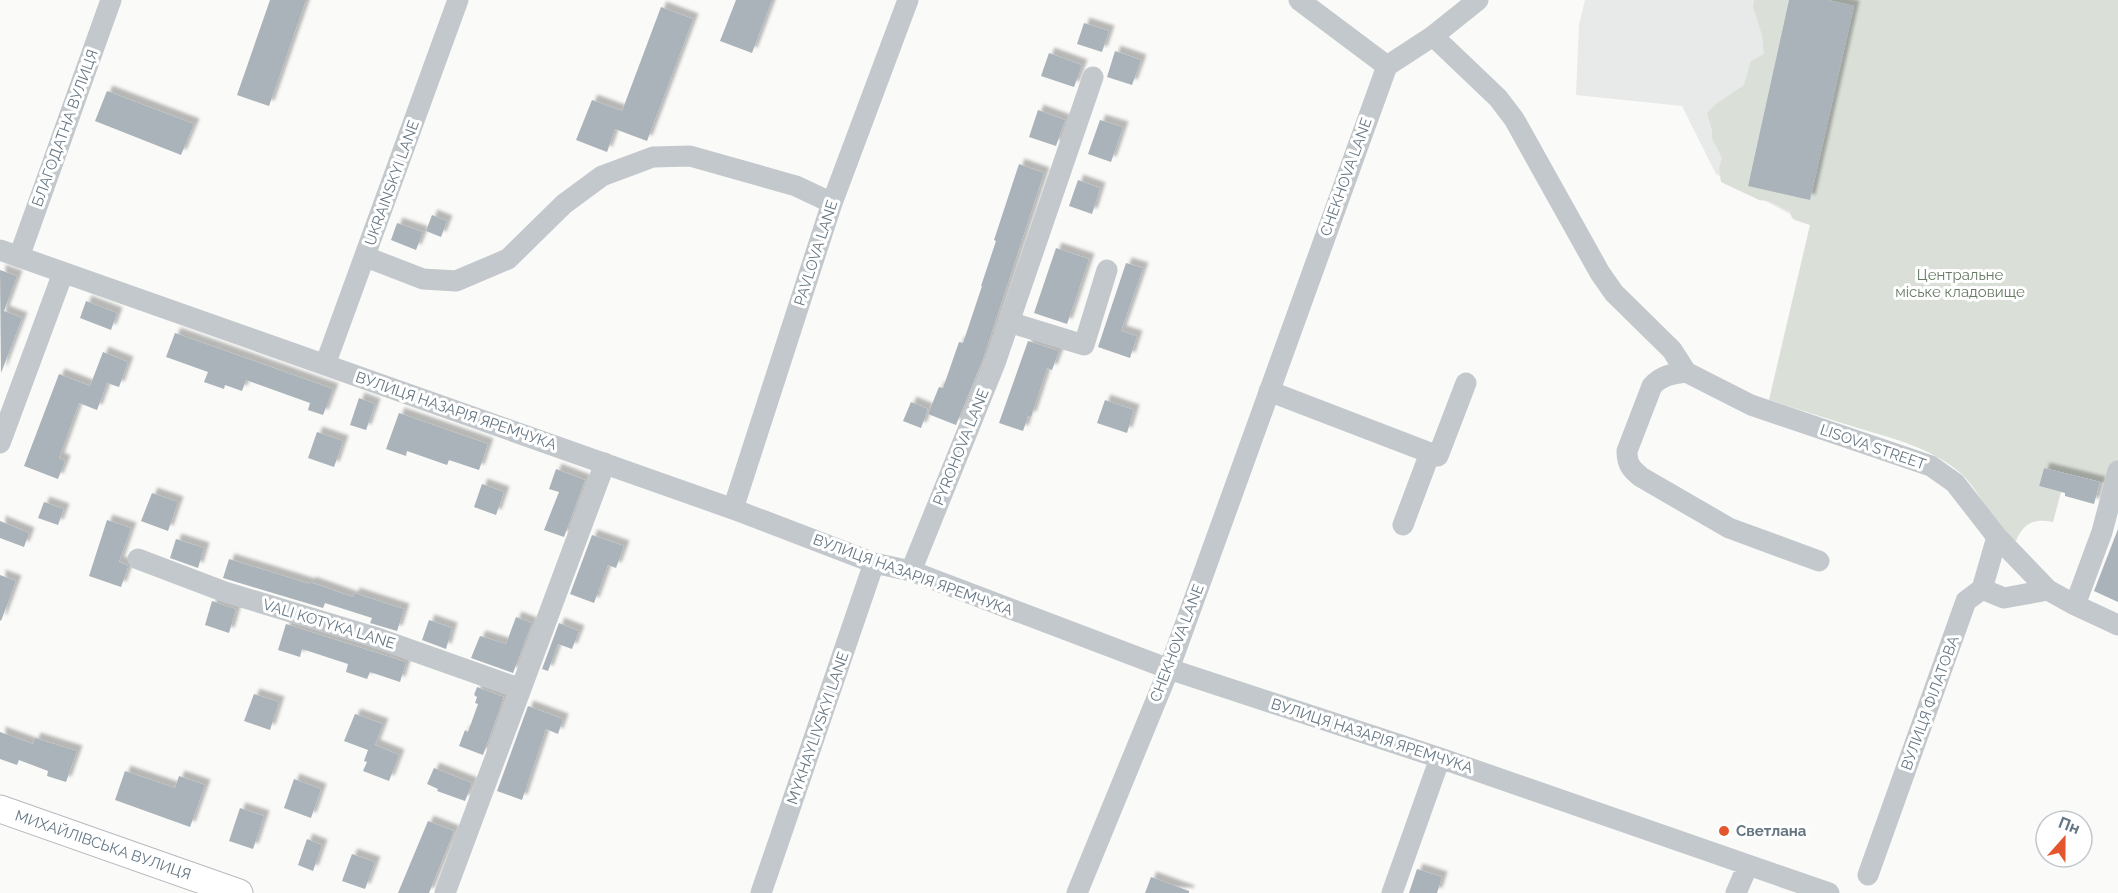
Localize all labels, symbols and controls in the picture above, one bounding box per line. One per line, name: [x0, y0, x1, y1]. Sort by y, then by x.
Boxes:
street label: БЛАГОДАТНА ВУЛИЦЯ: [28, 47, 102, 209]
street label: CHEKHOVA LANE: [1316, 115, 1376, 239]
street label: UKRAINSKYI LANE: [361, 118, 423, 248]
street label: PAVLOVA LANE: [791, 198, 841, 308]
park label: Центральне міське кладовище: [1895, 266, 2025, 301]
street label: ВУЛИЦЯ НАЗАРІЯ ЯРЕМЧУКА: [353, 368, 559, 454]
street label: PYROHOVA LANE: [929, 386, 993, 508]
street label: LISOVA STREET: [1818, 420, 1928, 474]
street label: ВУЛИЦЯ НАЗАРІЯ ЯРЕМЧУКА: [811, 530, 1015, 620]
street label: CHEKHOVA LANE: [1146, 582, 1208, 704]
street label: VALI KOTYKA LANE: [261, 595, 397, 653]
street label: ВУЛИЦЯ ФІЛАТОВА: [1897, 633, 1963, 773]
street label: MYKHAYLIVSKYI LANE: [783, 649, 853, 807]
street label: ВУЛИЦЯ НАЗАРІЯ ЯРЕМЧУКА: [1269, 695, 1475, 777]
street label: МИХАЙЛІВСЬКА ВУЛИЦЯ: [13, 806, 193, 884]
north arrow: [2034, 809, 2094, 869]
text: Пн: [2056, 813, 2083, 838]
place label: Светлана: [1736, 822, 1807, 840]
marker: Светлана: [1717, 824, 1731, 838]

